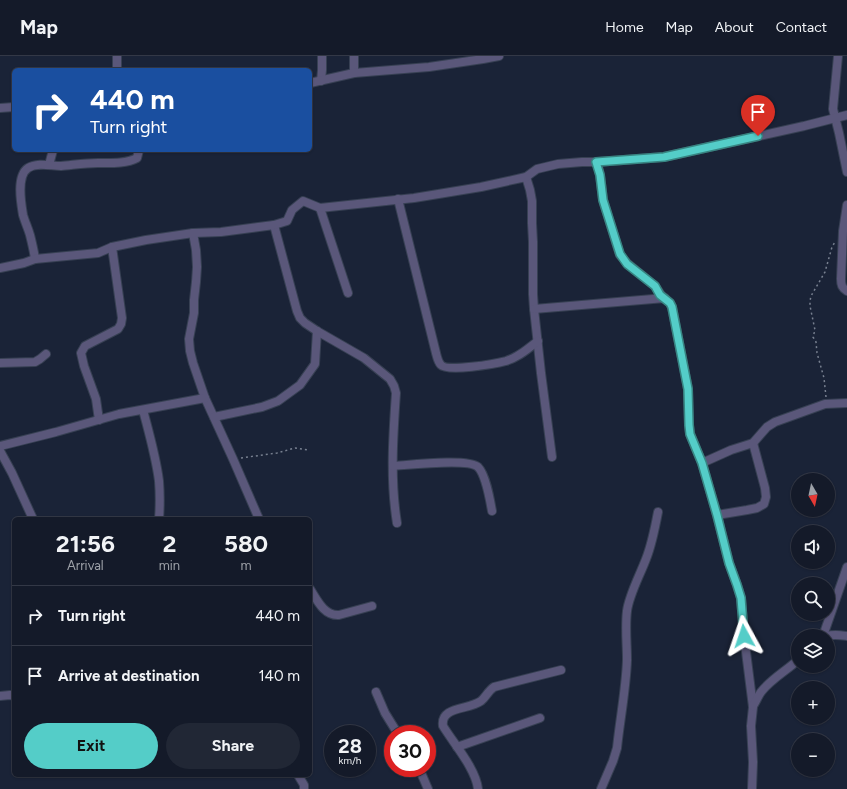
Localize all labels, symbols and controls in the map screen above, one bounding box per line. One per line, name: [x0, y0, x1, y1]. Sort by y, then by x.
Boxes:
text: Map: [20, 16, 58, 39]
text: Home: [605, 19, 644, 36]
text: Map: [666, 19, 693, 36]
text: About: [715, 19, 754, 36]
text: Contact: [776, 19, 827, 36]
text: 440 m: [90, 82, 175, 116]
icon: right: [24, 84, 76, 136]
pin: [741, 95, 775, 136]
icon: arrive: [747, 101, 769, 123]
text: Turn right: [90, 116, 167, 138]
north arrow: [791, 473, 835, 517]
map controls: [791, 473, 835, 777]
button: sound: [791, 525, 835, 569]
text: 21:56: [56, 529, 115, 558]
text: 2: [163, 529, 176, 558]
text: 580: [224, 529, 268, 558]
text: Arrival: [67, 558, 104, 573]
text: min: [159, 558, 180, 573]
text: m: [241, 558, 252, 573]
button: search: [791, 577, 835, 621]
icon: right: [24, 605, 46, 627]
text: Turn right: [58, 607, 126, 625]
text: 440 m: [255, 607, 300, 625]
position arrow: [723, 615, 765, 657]
button: layers: [791, 629, 835, 673]
icon: arrive: [24, 665, 46, 687]
text: Arrive at destination: [58, 667, 199, 685]
text: 140 m: [258, 667, 300, 685]
button: +: [791, 681, 835, 725]
button: Exit: [24, 723, 158, 769]
button: Share: [166, 723, 300, 769]
speed limit sign: 30: [384, 725, 436, 777]
button: −: [791, 733, 835, 777]
text: 28: [338, 734, 362, 758]
text: km/h: [339, 754, 361, 767]

